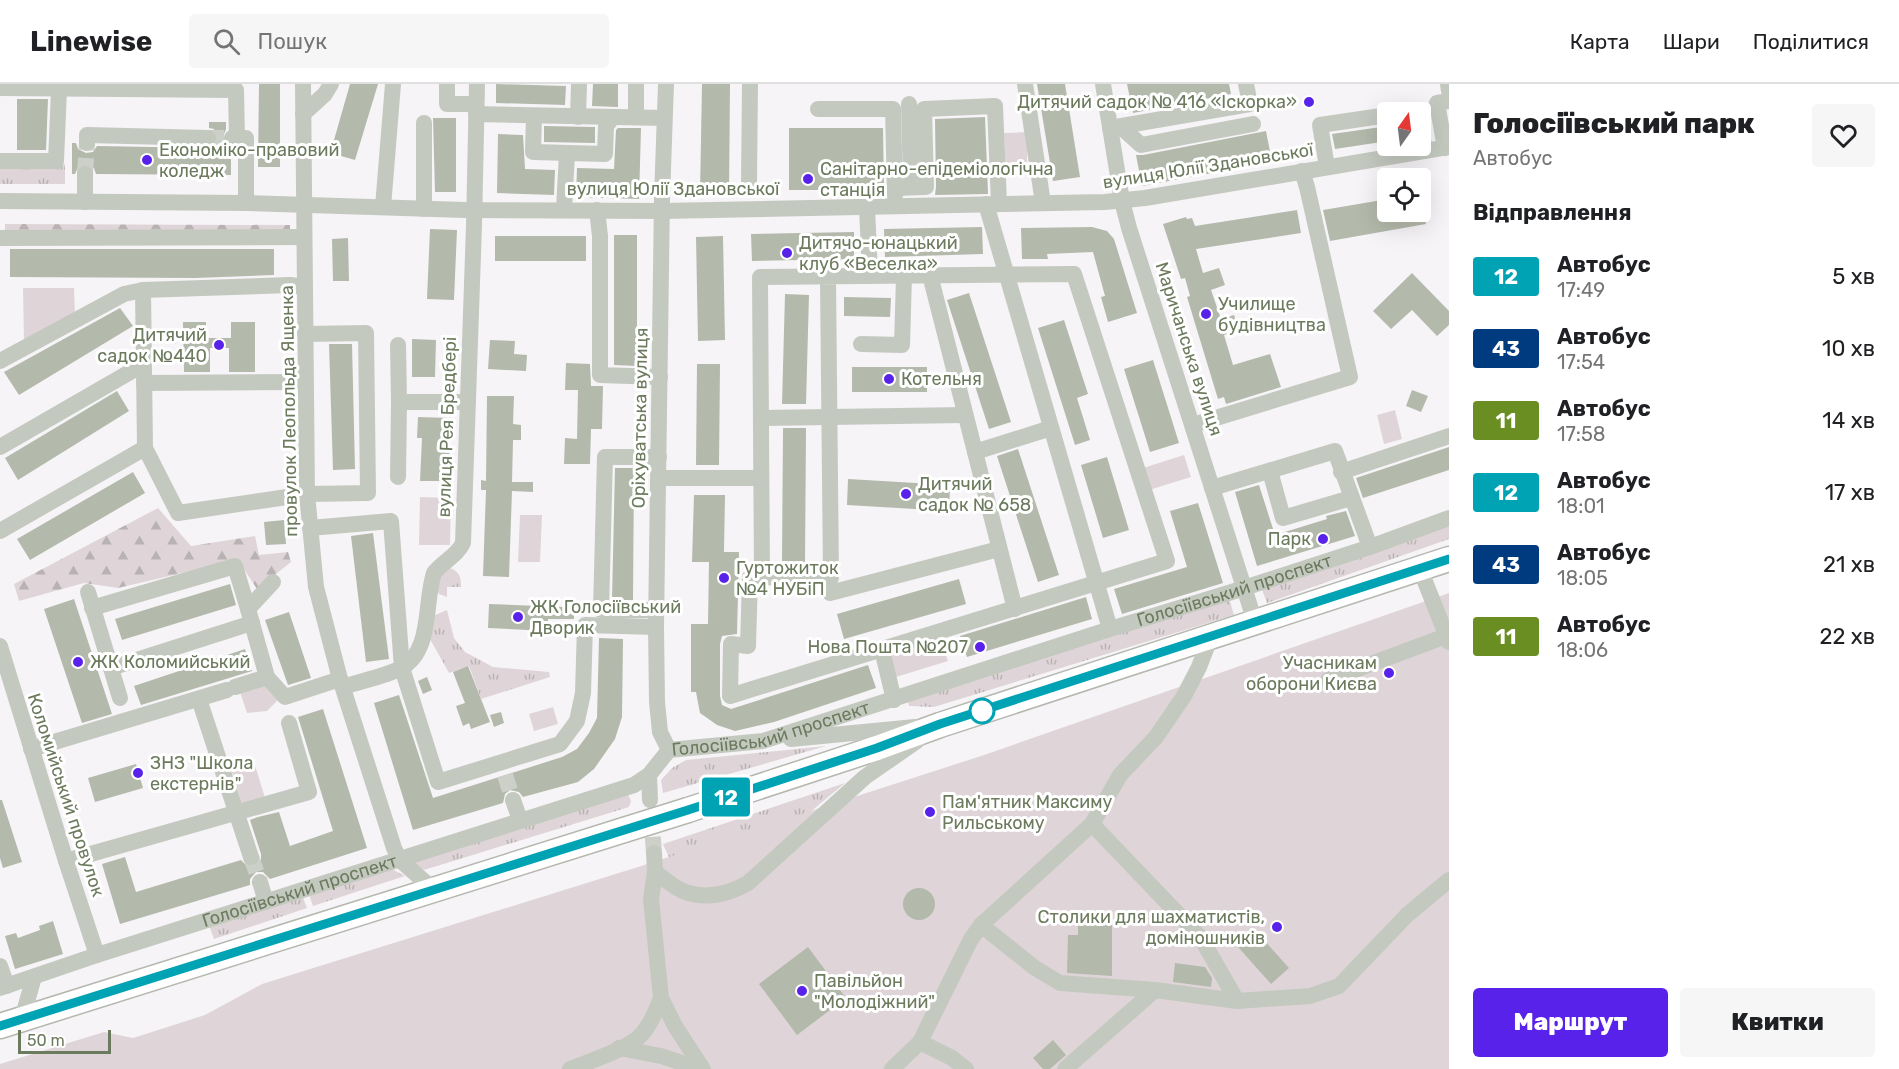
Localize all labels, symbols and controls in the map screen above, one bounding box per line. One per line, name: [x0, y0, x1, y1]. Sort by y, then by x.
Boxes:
search box: [189, 14, 609, 68]
text: Linewise: [30, 25, 153, 58]
icon: search: [210, 25, 243, 58]
text: Пошук: [258, 28, 327, 55]
text: Карта: [1570, 29, 1630, 54]
text: Шари: [1663, 29, 1720, 54]
text: Поділитися: [1753, 29, 1869, 54]
place label: Дитячий садок № 416 «Іскорка»: [1017, 91, 1297, 113]
marker: Дитячий садок № 416 «Іскорка»: [1302, 95, 1316, 109]
north arrow: [1377, 102, 1431, 156]
map controls: [1377, 102, 1431, 222]
button: heart: [1812, 104, 1875, 167]
text: Голосіївський парк: [1473, 107, 1755, 140]
street label: вулиця Юлії Здановської: [1101, 138, 1315, 194]
place label: Економіко-правовий коледж: [159, 139, 339, 182]
text: Автобус: [1473, 146, 1553, 170]
marker: Економіко-правовий коледж: [140, 153, 154, 167]
place label: Санітарно-епідеміологічна станція: [820, 158, 1054, 201]
button: locate: [1377, 168, 1431, 222]
marker: Санітарно-епідеміологічна станція: [801, 172, 815, 186]
street label: вулиця Юлії Здановської: [567, 178, 780, 200]
text: Відправлення: [1473, 199, 1631, 226]
place label: Дитячо-юнацький клуб «Веселка»: [799, 232, 958, 275]
marker: Дитячо-юнацький клуб «Веселка»: [780, 246, 794, 260]
text: Автобус: [1557, 251, 1651, 278]
street label: Маричанська вулиця: [1151, 259, 1227, 439]
text: 5 хв: [1832, 263, 1875, 290]
text: 12: [1494, 264, 1518, 289]
text: 17:49: [1557, 278, 1605, 302]
street label: провулок Леопольда Ященка: [276, 285, 302, 537]
place label: Училище будівництва: [1218, 293, 1326, 336]
marker: Училище будівництва: [1199, 307, 1213, 321]
text: Автобус: [1557, 323, 1651, 350]
place label: Дитячий садок №440: [97, 324, 207, 367]
street label: Оріхуватська вулиця: [627, 327, 653, 509]
text: 10 хв: [1822, 335, 1875, 362]
street label: вулиця Рея Бредбері: [433, 336, 461, 518]
text: 43: [1492, 336, 1520, 361]
marker: Дитячий садок №440: [212, 338, 226, 352]
text: 17:54: [1557, 350, 1605, 374]
place label: Котельня: [901, 368, 982, 390]
marker: Котельня: [882, 372, 896, 386]
text: Автобус: [1557, 395, 1651, 422]
text: 14 хв: [1822, 407, 1875, 434]
text: 11: [1496, 408, 1516, 433]
text: 17:58: [1557, 422, 1606, 446]
text: Автобус: [1557, 467, 1651, 494]
place label: Дитячий садок № 658: [918, 473, 1031, 516]
text: 17 хв: [1825, 479, 1875, 506]
text: 12: [1494, 480, 1518, 505]
marker: Дитячий садок № 658: [899, 487, 913, 501]
text: 18:01: [1557, 494, 1605, 518]
place label: Парк: [1268, 528, 1311, 550]
marker: Парк: [1316, 532, 1330, 546]
text: Автобус: [1557, 539, 1651, 566]
street label: Голосіївський проспект: [1134, 549, 1335, 631]
text: 21 хв: [1823, 551, 1875, 578]
text: 43: [1492, 552, 1520, 577]
place label: Гуртожиток №4 НУБіП: [736, 557, 839, 600]
text: 18:05: [1557, 566, 1608, 590]
marker: Гуртожиток №4 НУБіП: [717, 571, 731, 585]
place label: ЖК Голосіївський Дворик: [530, 596, 681, 639]
marker: ЖК Голосіївський Дворик: [511, 610, 525, 624]
text: Автобус: [1557, 611, 1651, 638]
text: 22 хв: [1820, 623, 1875, 650]
text: 11: [1496, 624, 1516, 649]
place label: Нова Пошта №207: [807, 636, 968, 658]
text: 18:06: [1557, 638, 1608, 662]
marker: Нова Пошта №207: [973, 640, 987, 654]
place label: ЖК Коломийський: [90, 651, 250, 673]
place label: Учасникам оборони Києва: [1246, 652, 1377, 695]
marker: ЖК Коломийський: [71, 655, 85, 669]
marker: Учасникам оборони Києва: [1382, 666, 1396, 680]
street label: Коломийський провулок: [23, 690, 109, 900]
street label: Голосіївський проспект: [671, 696, 872, 761]
unlabelled marker: [969, 698, 995, 724]
place label: ЗНЗ "Школа екстернів": [150, 752, 253, 795]
marker: ЗНЗ "Школа екстернів": [131, 766, 145, 780]
line badge: 12: [699, 778, 753, 816]
text: 12: [714, 785, 738, 810]
place label: Пам'ятник Максиму Рильському: [942, 791, 1112, 834]
marker: Пам'ятник Максиму Рильському: [923, 805, 937, 819]
street label: Голосіївський проспект: [199, 850, 400, 932]
place label: Столики для шахматистів, доміношників: [1037, 906, 1265, 949]
marker: Столики для шахматистів, доміношників: [1270, 920, 1284, 934]
place label: Павільйон "Молодіжний": [814, 970, 935, 1013]
marker: Павільйон "Молодіжний": [795, 984, 809, 998]
button: Маршрут: [1473, 988, 1668, 1057]
button: Квитки: [1680, 988, 1875, 1057]
scale bar: [18, 1027, 111, 1054]
text: 50 m: [27, 1031, 65, 1050]

